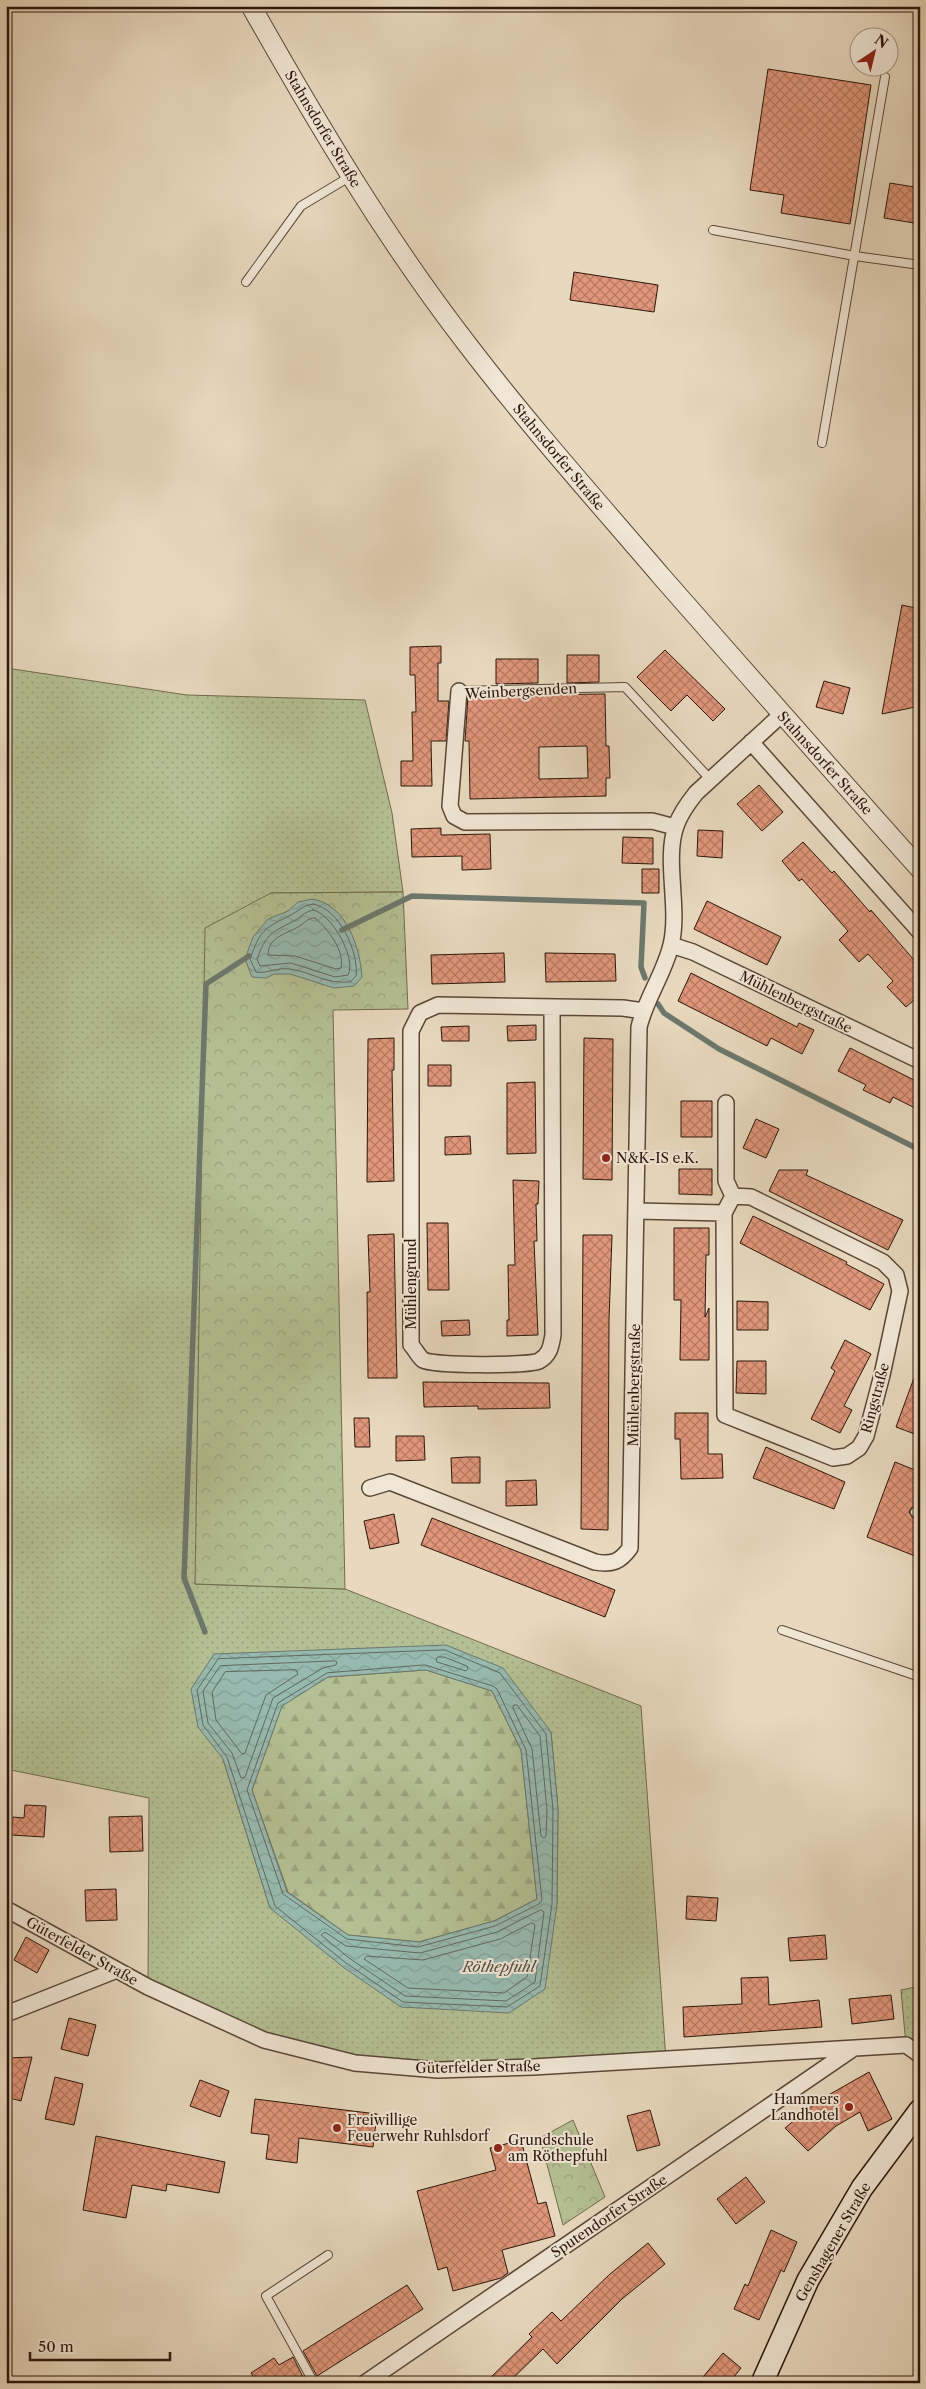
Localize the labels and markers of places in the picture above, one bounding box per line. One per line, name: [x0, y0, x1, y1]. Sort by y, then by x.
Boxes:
place label: N&K-IS e.K.: [616, 1149, 699, 1167]
marker: N&K-IS e.K.: [600, 1152, 612, 1164]
place label: Hammers Landhotel: [771, 2090, 839, 2124]
marker: Hammers Landhotel: [843, 2101, 855, 2113]
place label: Freiwillige Feuerwehr Ruhlsdorf: [347, 2111, 491, 2145]
marker: Freiwillige Feuerwehr Ruhlsdorf: [331, 2122, 343, 2134]
place label: Grundschule am Röthepfuhl: [508, 2131, 608, 2165]
marker: Grundschule am Röthepfuhl: [492, 2142, 504, 2154]

